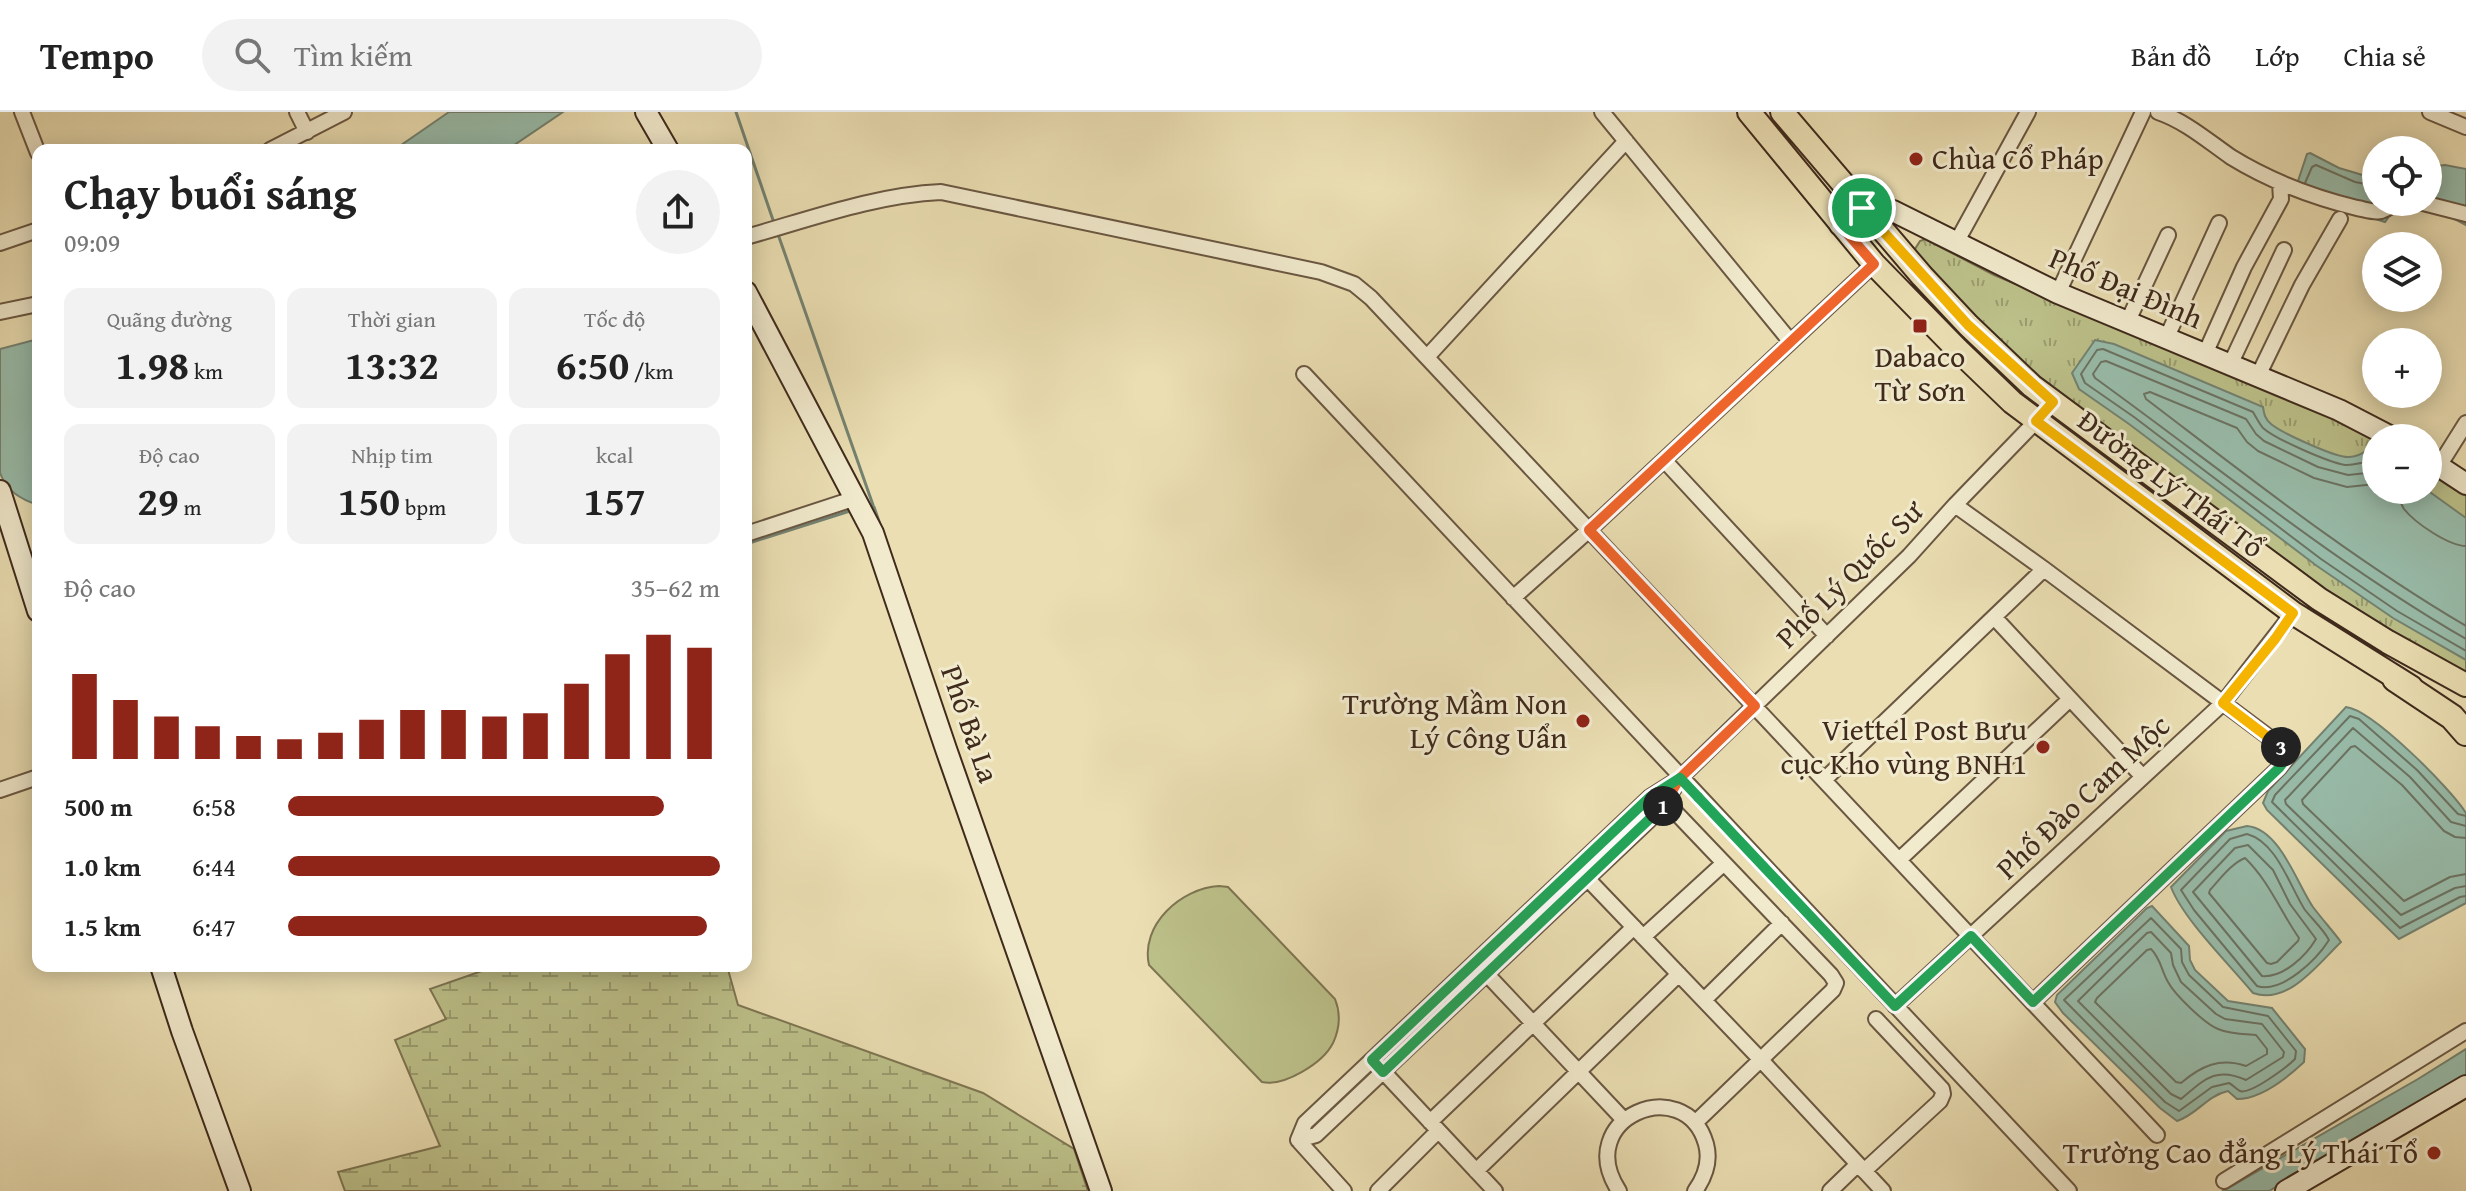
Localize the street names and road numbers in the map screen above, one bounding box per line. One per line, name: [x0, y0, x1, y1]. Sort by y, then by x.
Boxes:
street label: Phố Đại Đình: [2043, 235, 2210, 339]
street label: Đường Lý Thái Tổ: [2069, 398, 2274, 568]
street label: Phố Lý Quốc Sư: [1765, 488, 1934, 658]
street label: Phố Bà La: [930, 659, 1012, 788]
street label: Phố Đào Cam Mộc: [1985, 704, 2179, 889]

